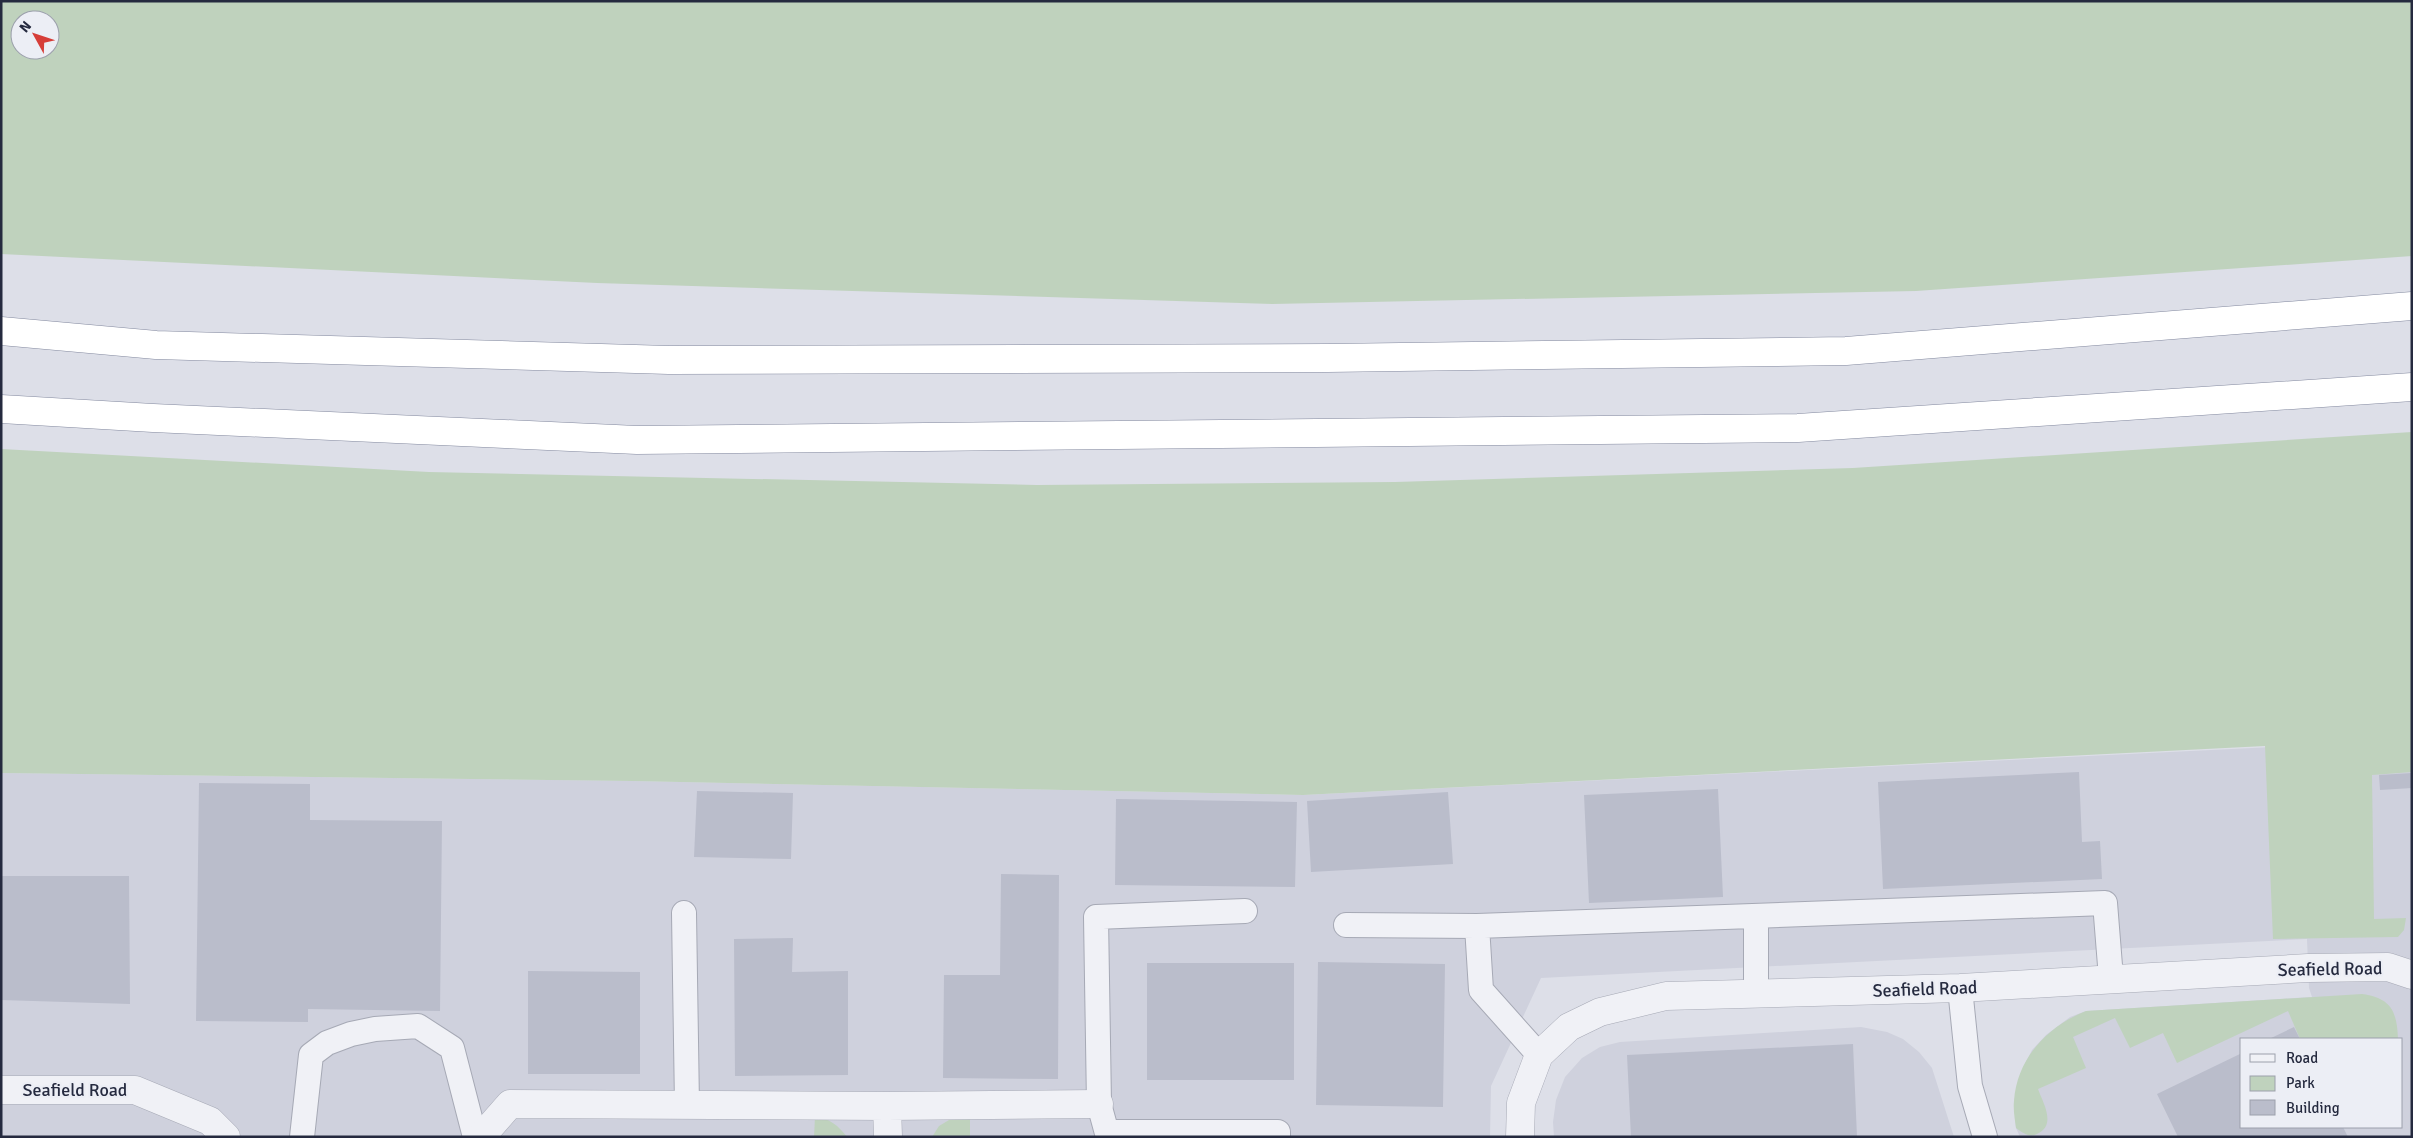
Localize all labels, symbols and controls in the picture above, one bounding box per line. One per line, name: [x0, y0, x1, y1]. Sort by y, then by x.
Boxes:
north arrow: [10, 10, 60, 60]
text: N: [16, 18, 35, 36]
street label: Seafield Road: [2277, 957, 2383, 981]
street label: Seafield Road: [1872, 976, 1978, 1002]
legend: [2240, 1038, 2403, 1128]
text: Road: [2286, 1049, 2318, 1067]
text: Park: [2286, 1074, 2315, 1092]
street label: Seafield Road: [23, 1079, 127, 1101]
text: Building: [2286, 1099, 2340, 1117]

